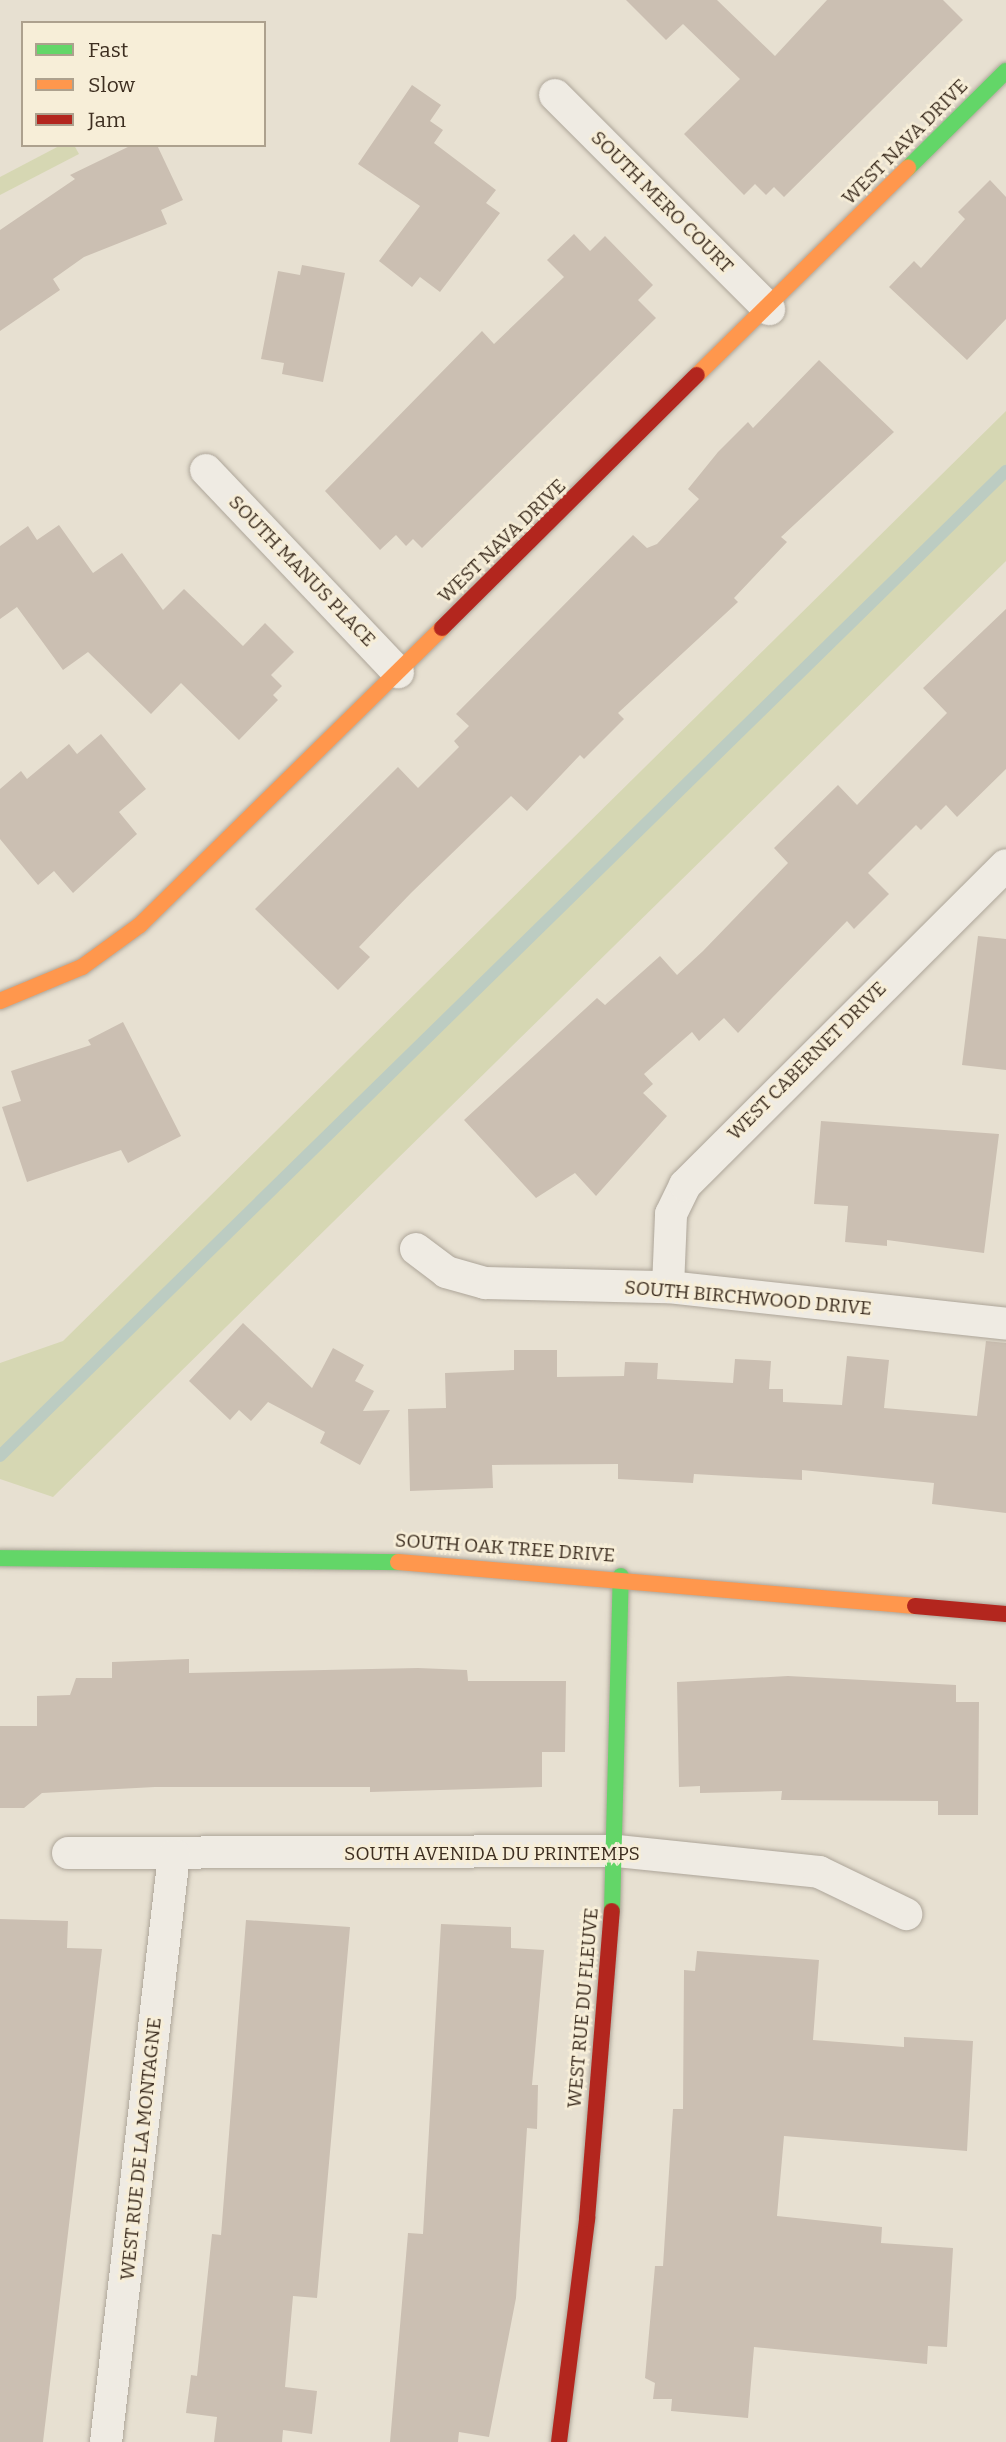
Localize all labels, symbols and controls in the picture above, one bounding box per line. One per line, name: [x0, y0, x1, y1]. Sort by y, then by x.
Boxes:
legend: [21, 21, 266, 147]
text: Fast: [88, 37, 128, 63]
text: Slow: [88, 72, 135, 98]
street label: WEST NAVA DRIVE: [837, 74, 973, 210]
text: Jam: [88, 107, 126, 133]
street label: SOUTH MERO COURT: [586, 126, 738, 278]
street label: WEST NAVA DRIVE: [434, 474, 570, 608]
street label: SOUTH MANUS PLACE: [224, 491, 380, 651]
street label: WEST CABERNET DRIVE: [723, 977, 891, 1145]
street label: SOUTH BIRCHWOOD DRIVE: [623, 1276, 873, 1320]
street label: SOUTH OAK TREE DRIVE: [394, 1529, 616, 1567]
street label: SOUTH AVENIDA DU PRINTEMPS: [344, 1843, 640, 1865]
street label: WEST RUE DU FLEUVE: [563, 1907, 603, 2109]
street label: WEST RUE DE LA MONTAGNE: [116, 2016, 166, 2282]

